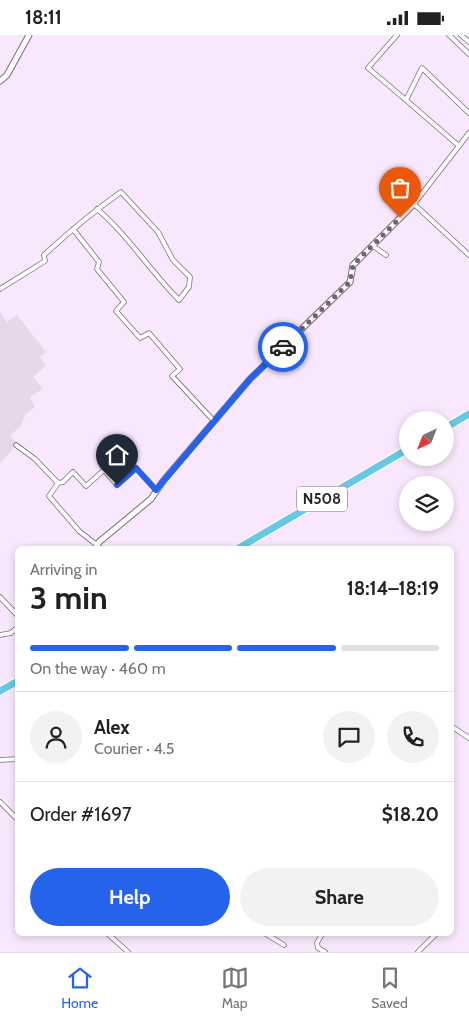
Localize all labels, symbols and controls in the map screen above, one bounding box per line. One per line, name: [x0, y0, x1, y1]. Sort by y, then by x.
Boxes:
text: 18:11: [25, 6, 62, 29]
pin: [379, 167, 421, 218]
icon: bag: [386, 174, 414, 202]
courier: [258, 322, 308, 372]
icon: car: [269, 333, 297, 361]
north arrow: [399, 411, 454, 466]
map controls: [399, 411, 454, 531]
pin: [96, 434, 138, 485]
icon: home: [103, 441, 131, 469]
button: layers: [399, 476, 454, 531]
road number: N508: [297, 487, 347, 511]
text: Arriving in: [30, 560, 97, 579]
text: 18:14–18:19: [347, 577, 439, 600]
text: 3 min: [30, 578, 108, 617]
text: On the way · 460 m: [30, 659, 166, 678]
button: person: [30, 711, 82, 763]
button: chat: [323, 711, 375, 763]
button: phone: [387, 711, 439, 763]
text: Alex: [94, 716, 130, 739]
text: Courier · 4.5: [94, 739, 175, 758]
text: Order #1697: [30, 803, 132, 826]
text: $18.20: [382, 803, 439, 826]
button: Help: [30, 868, 230, 926]
button: Share: [240, 868, 439, 926]
tab: Home: [61, 964, 98, 1012]
tab: Map: [221, 964, 249, 1012]
tab: Saved: [371, 964, 408, 1012]

